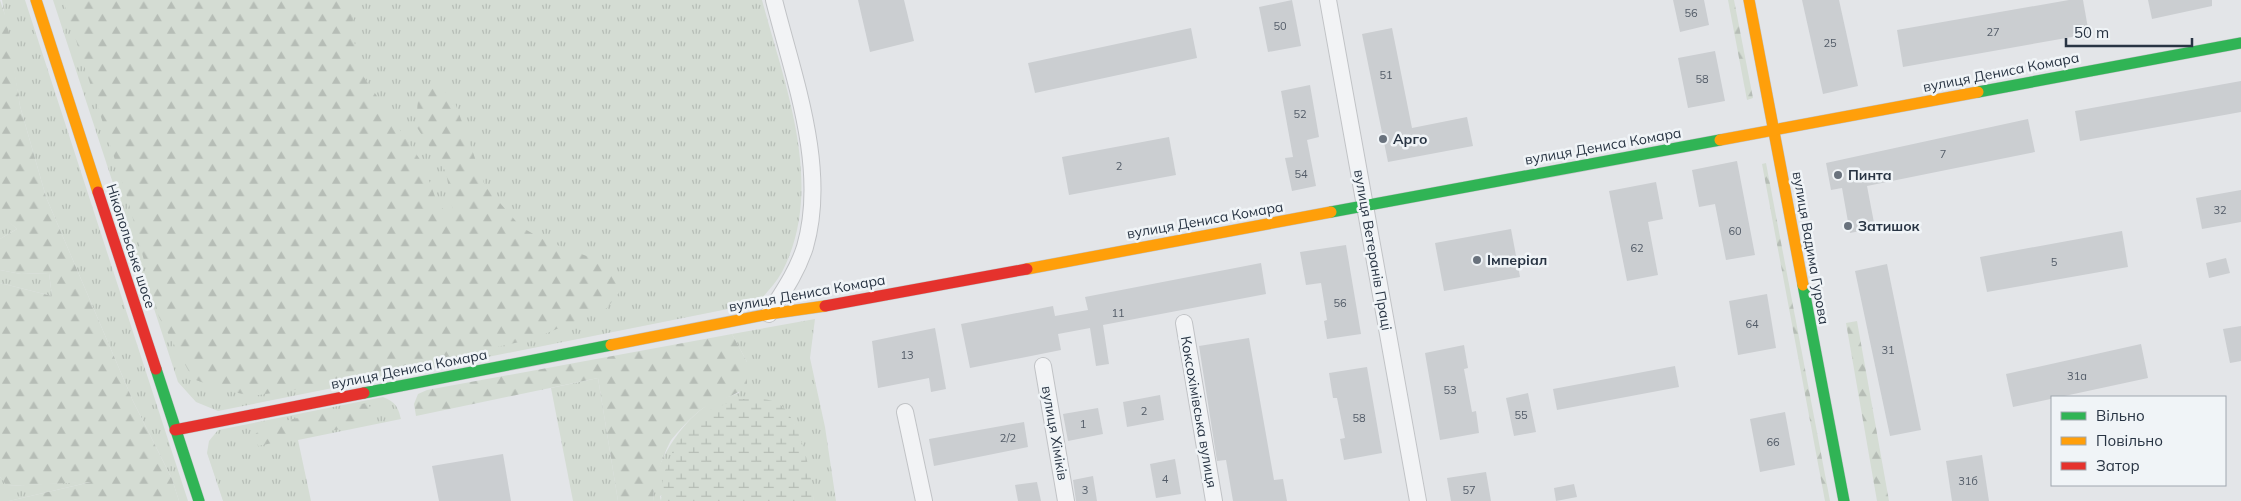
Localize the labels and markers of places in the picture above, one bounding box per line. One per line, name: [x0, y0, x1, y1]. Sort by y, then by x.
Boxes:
place label: Арго: [1393, 130, 1427, 148]
marker: Арго: [1377, 133, 1389, 145]
place label: Пинта: [1848, 166, 1892, 184]
marker: Пинта: [1832, 169, 1844, 181]
place label: Затишок: [1858, 217, 1921, 235]
marker: Затишок: [1842, 220, 1854, 232]
place label: Імперіал: [1487, 251, 1547, 269]
marker: Імперіал: [1471, 254, 1483, 266]

